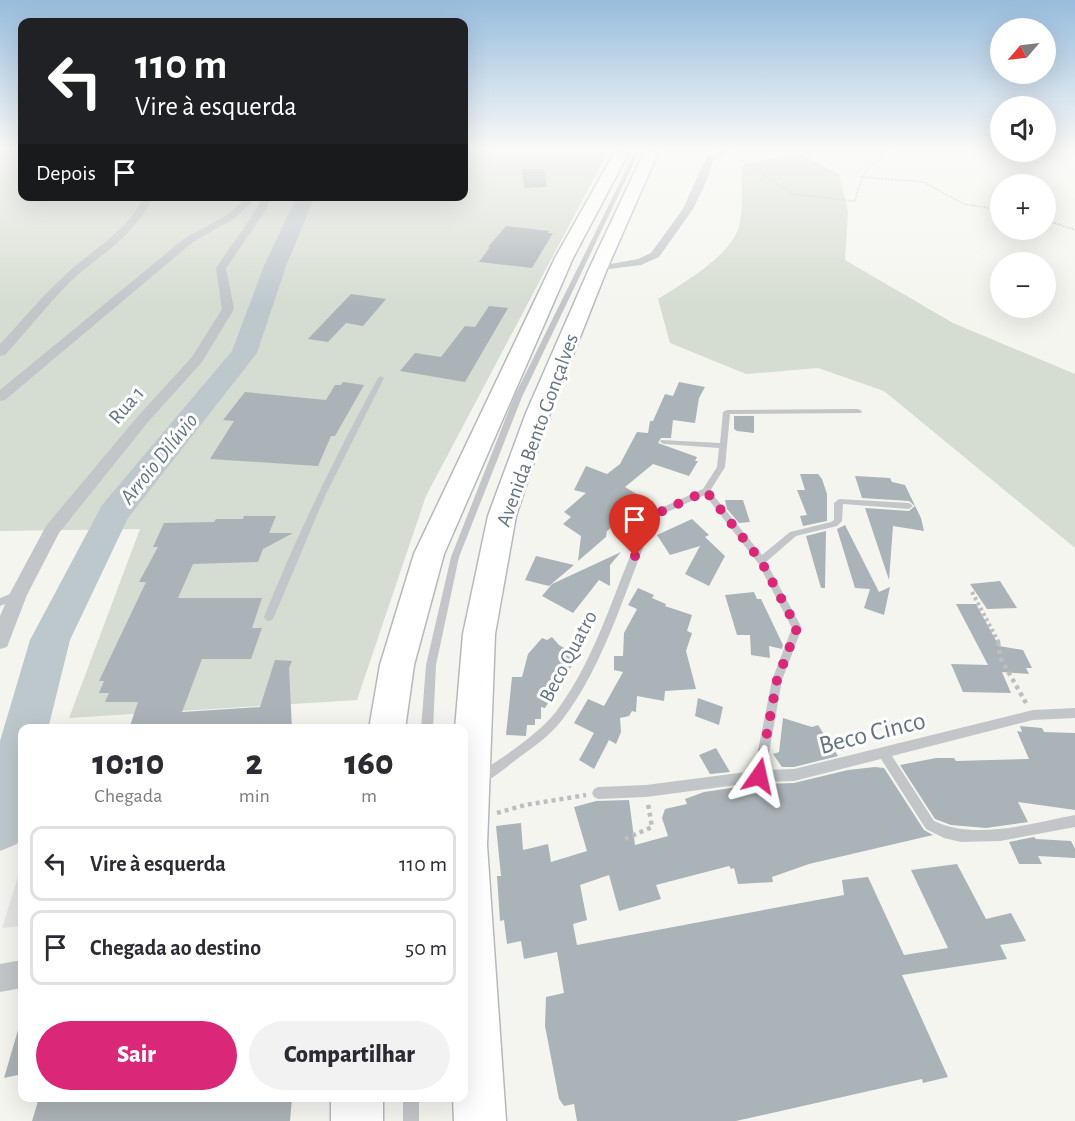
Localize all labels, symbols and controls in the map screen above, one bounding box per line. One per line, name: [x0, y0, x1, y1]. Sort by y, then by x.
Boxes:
north arrow: [990, 18, 1056, 84]
map controls: [990, 18, 1056, 318]
icon: left: [36, 42, 114, 120]
text: 110 m: [135, 44, 227, 86]
text: Vire à esquerda: [135, 93, 297, 120]
button: sound: [990, 96, 1056, 162]
icon: arrive: [108, 156, 141, 189]
text: Depois: [36, 162, 96, 184]
button: +: [990, 174, 1056, 240]
button: −: [990, 252, 1056, 318]
street label: Avenida Bento Gonçalves: [493, 331, 582, 529]
street label: Rua 1: [105, 382, 148, 428]
water label: Arroio Dilúvio: [115, 409, 202, 509]
pin: [609, 494, 660, 556]
icon: arrive: [618, 503, 651, 536]
street label: Beco Quatro: [536, 607, 601, 705]
street label: Beco Cinco: [816, 707, 928, 759]
position arrow: [727, 744, 791, 808]
text: 10:10: [92, 745, 164, 781]
text: 2: [246, 745, 263, 781]
text: 160: [344, 745, 394, 781]
text: Chegada: [94, 786, 162, 806]
text: min: [239, 786, 270, 806]
text: m: [361, 786, 377, 806]
icon: left: [39, 847, 72, 880]
text: Vire à esquerda: [90, 853, 226, 875]
text: 110 m: [399, 853, 447, 875]
icon: arrive: [39, 931, 72, 964]
text: Chegada ao destino: [90, 937, 261, 959]
text: 50 m: [405, 937, 447, 959]
button: Sair: [36, 1021, 237, 1090]
button: Compartilhar: [249, 1021, 450, 1090]

